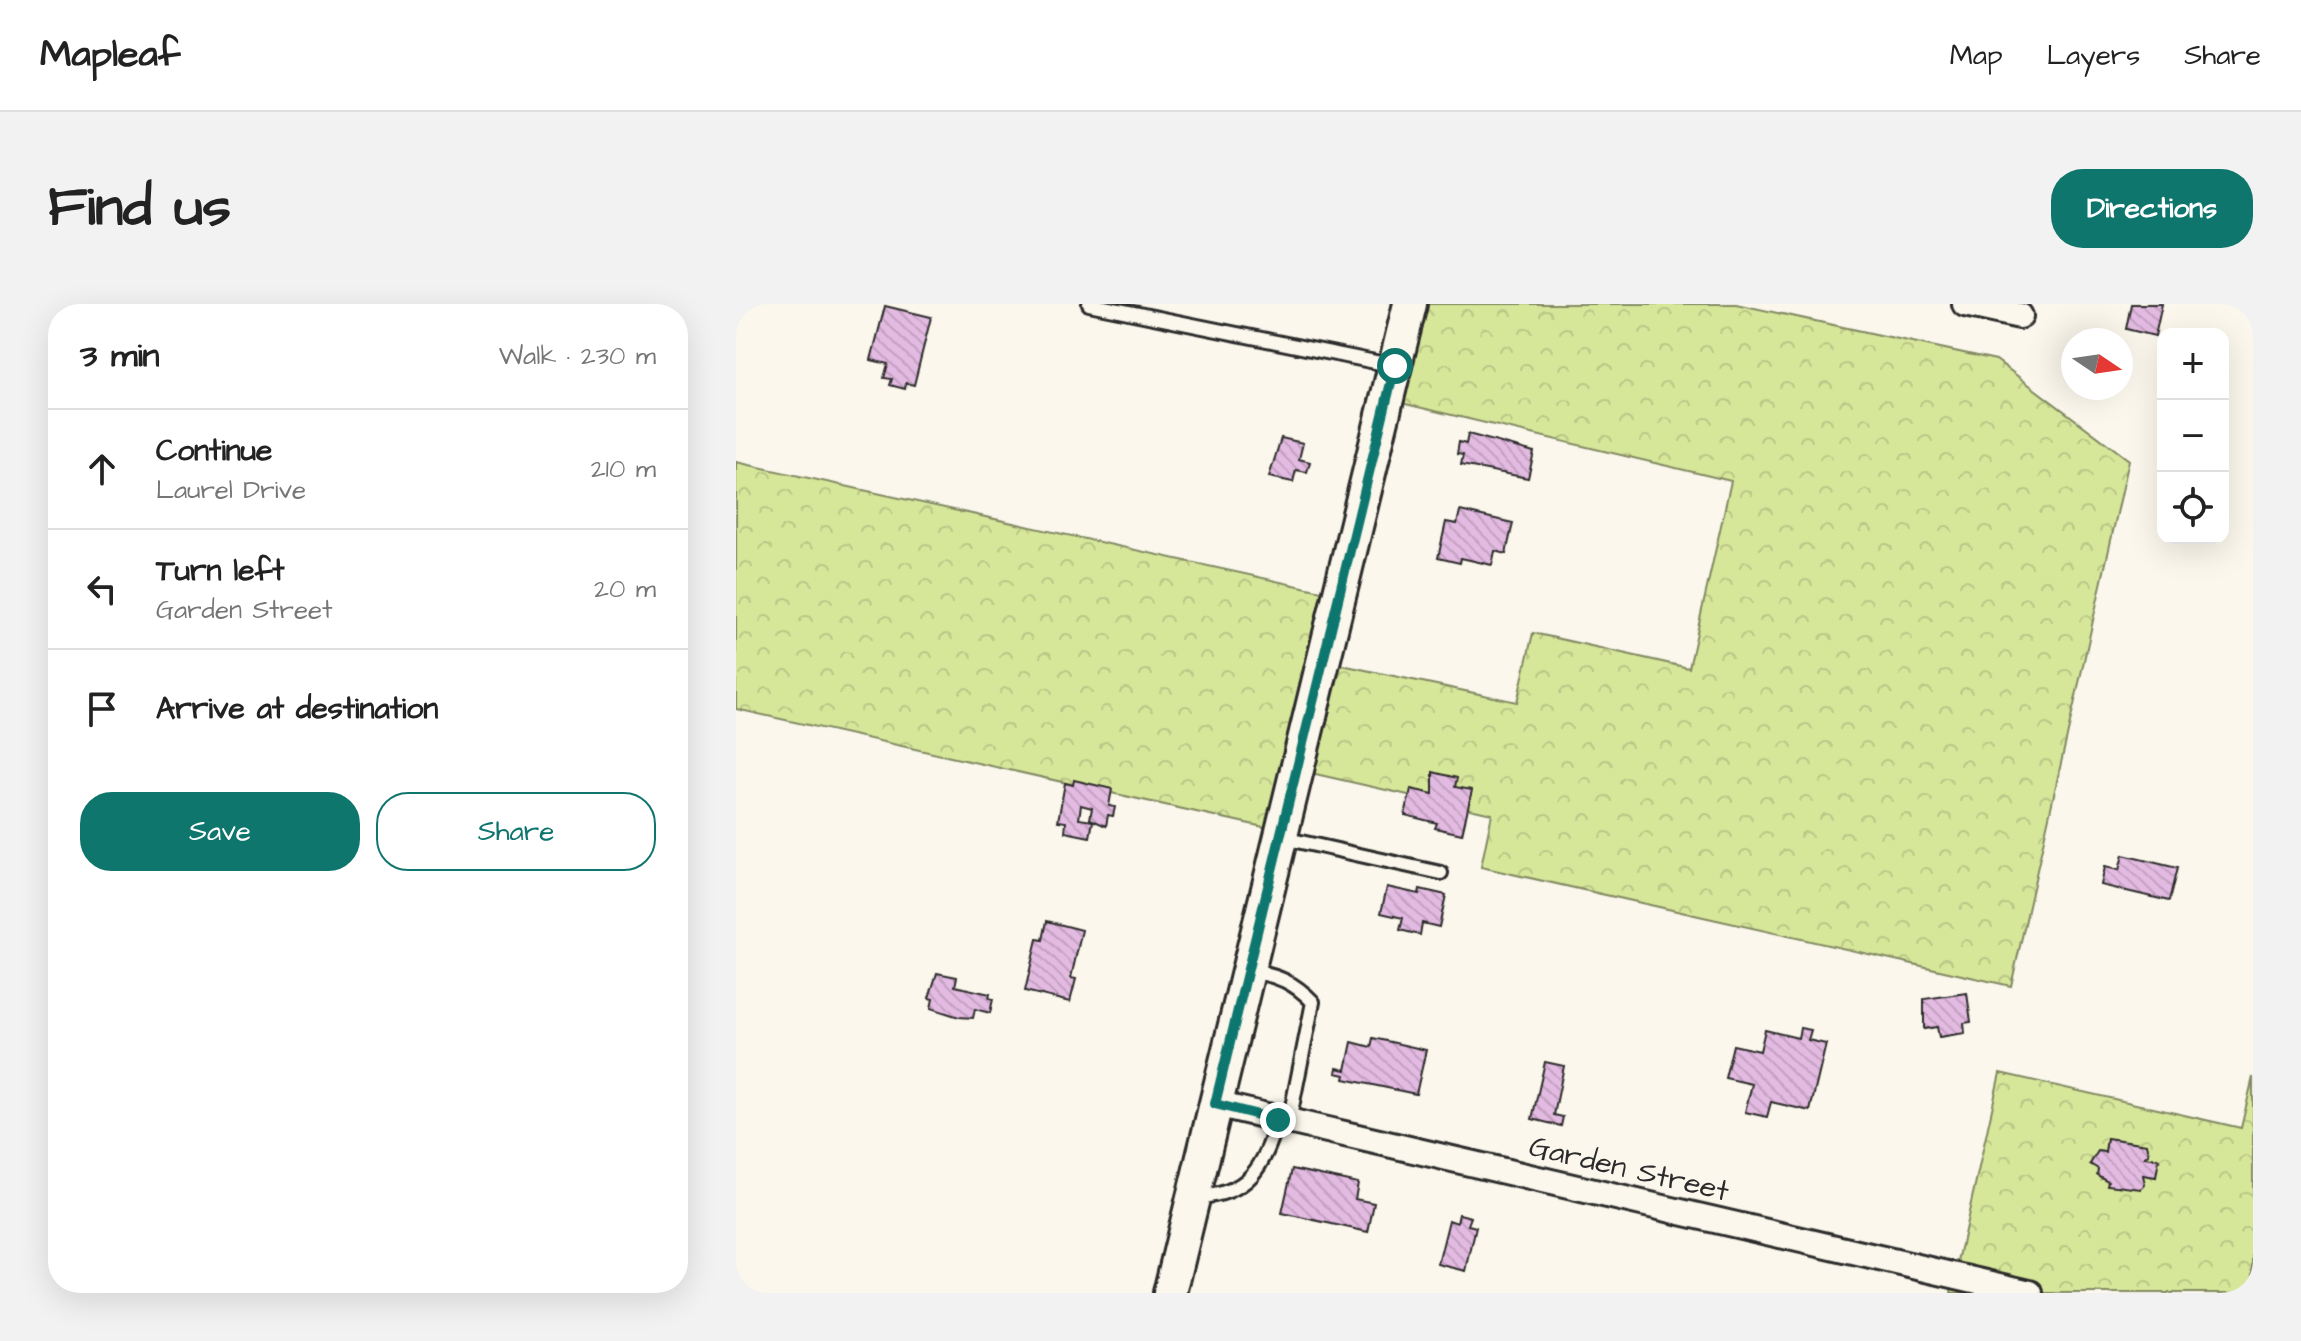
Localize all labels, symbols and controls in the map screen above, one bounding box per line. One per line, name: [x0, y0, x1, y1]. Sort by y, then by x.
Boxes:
text: Mapleaf: [40, 29, 180, 81]
text: Map: [1950, 36, 2003, 75]
text: Layers: [2047, 36, 2140, 75]
text: Share: [2184, 36, 2261, 75]
text: Find us: [48, 169, 231, 247]
button: Directions: [2051, 169, 2253, 248]
north arrow: [2061, 328, 2133, 400]
map controls: [2157, 328, 2229, 544]
button: +: [2157, 328, 2229, 400]
text: 3 min: [80, 332, 160, 380]
text: Walk · 230 m: [499, 338, 656, 374]
route start: [1377, 348, 1413, 384]
button: −: [2157, 400, 2229, 472]
text: Continue: [156, 430, 272, 472]
icon: ahead: [80, 447, 124, 491]
text: 210 m: [591, 451, 656, 487]
text: Laurel Drive: [156, 472, 306, 508]
button: locate: [2157, 472, 2229, 544]
text: Turn left: [156, 550, 284, 592]
icon: left: [80, 567, 124, 611]
text: 20 m: [594, 571, 656, 607]
text: Garden Street: [156, 592, 333, 628]
icon: arrive: [80, 687, 124, 731]
text: Arrive at destination: [156, 688, 438, 730]
button: Save: [80, 792, 360, 871]
button: Share: [376, 792, 656, 871]
route end: [1260, 1102, 1296, 1138]
street label: Garden Street: [1525, 1126, 1733, 1212]

